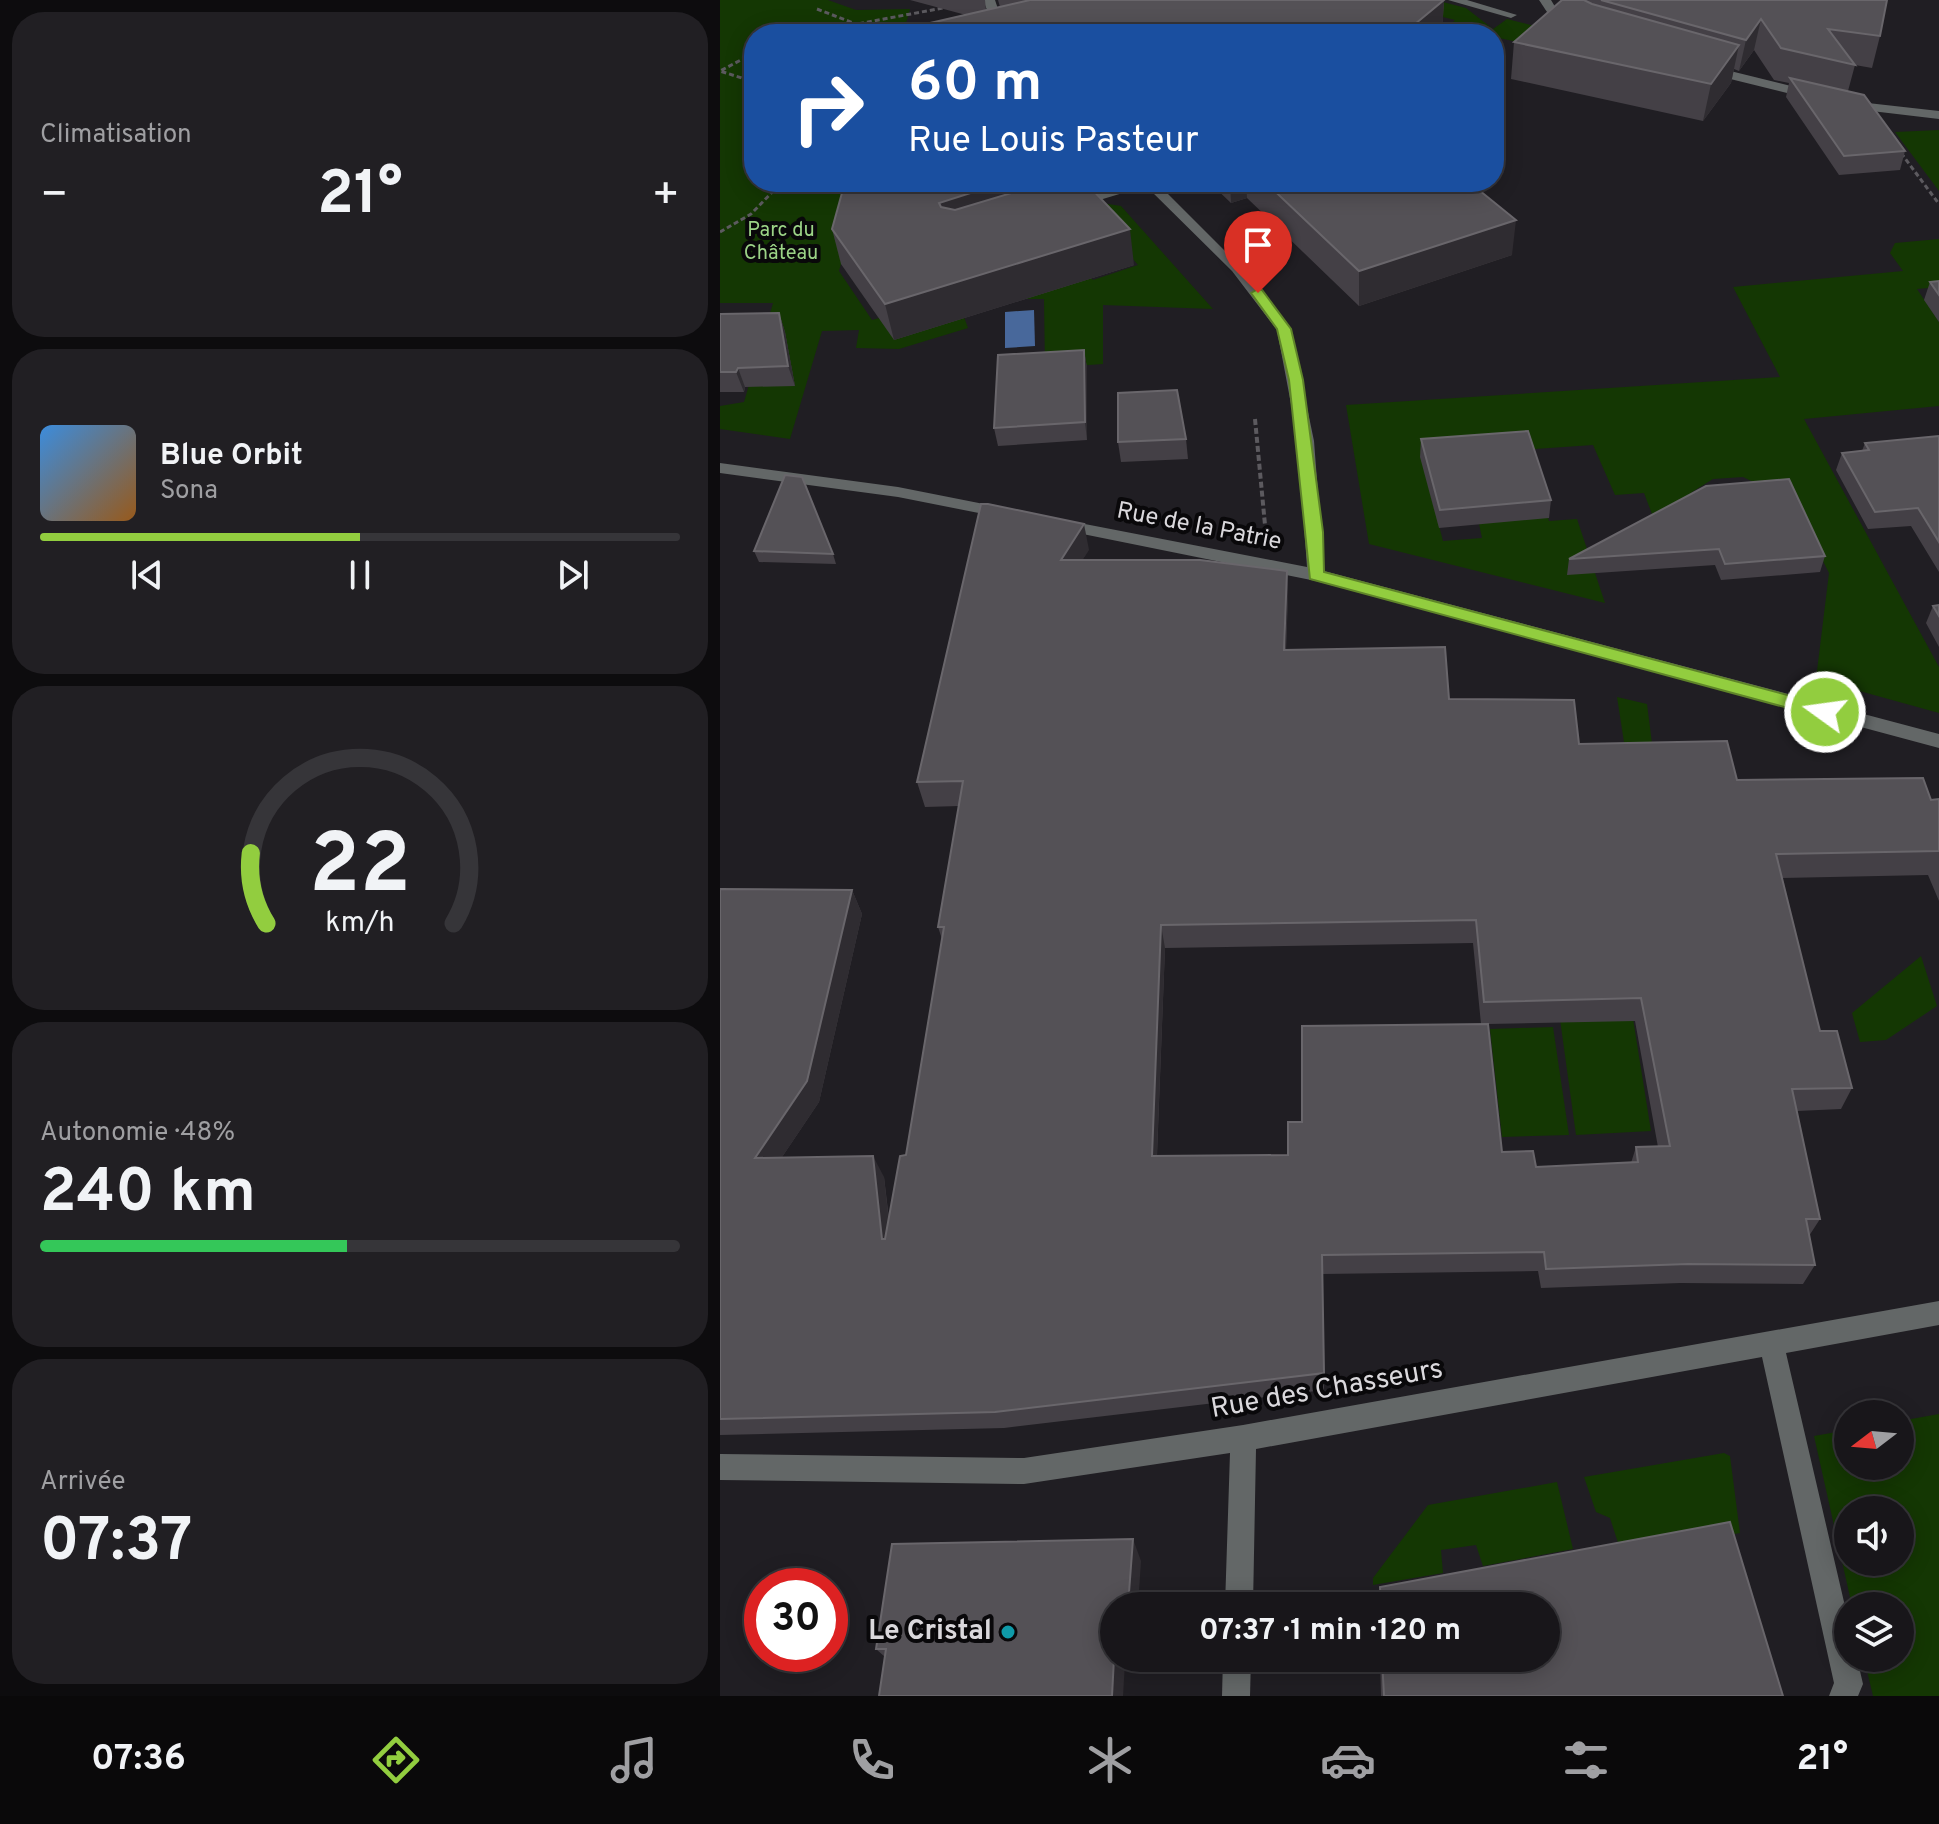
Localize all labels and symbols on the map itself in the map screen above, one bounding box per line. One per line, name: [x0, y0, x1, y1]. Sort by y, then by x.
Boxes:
pin: [1224, 211, 1292, 293]
park label: Parc du Château: [744, 218, 818, 267]
street label: Rue de la Patrie: [1114, 496, 1284, 558]
position arrow: [1783, 670, 1867, 754]
street label: Rue des Chasseurs: [1208, 1352, 1446, 1428]
north arrow: [1834, 1400, 1914, 1480]
speed limit sign: 30: [744, 1568, 848, 1672]
place label: Le Cristal: [868, 1614, 992, 1650]
marker: Le Cristal: [999, 1623, 1017, 1641]

